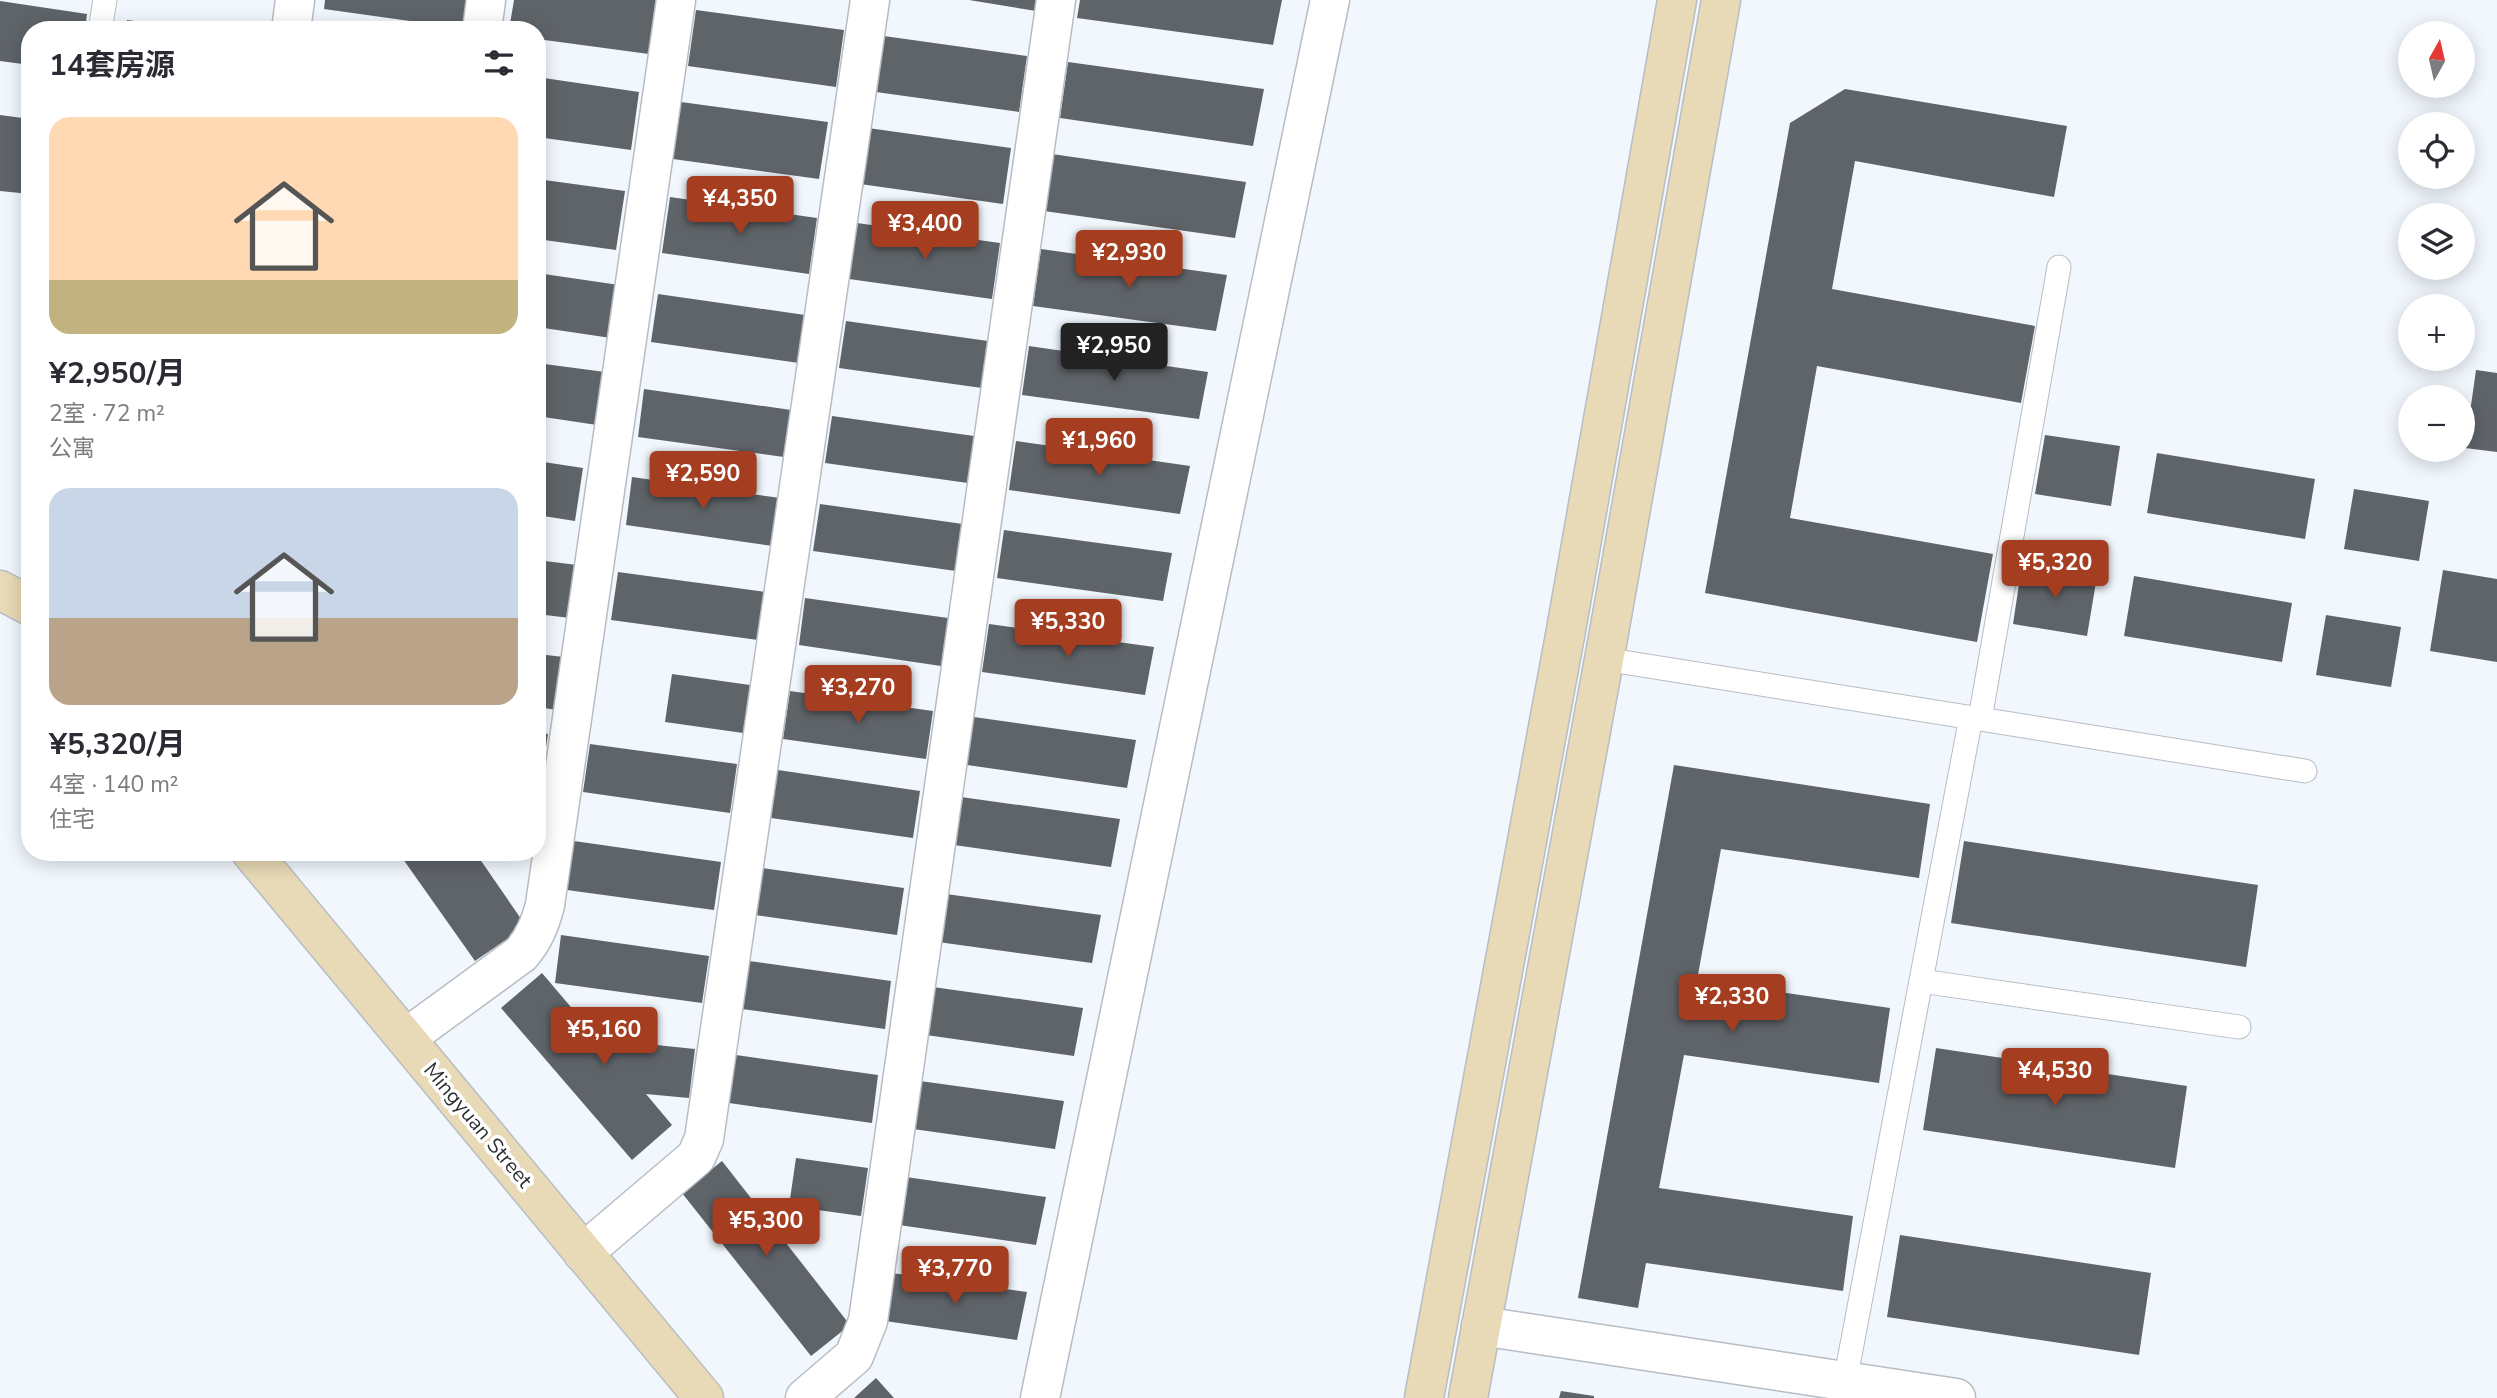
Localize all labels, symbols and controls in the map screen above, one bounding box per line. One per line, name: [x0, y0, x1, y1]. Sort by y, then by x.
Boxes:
north arrow: [2398, 21, 2474, 98]
map controls: [2398, 21, 2475, 462]
icon: filters: [480, 44, 518, 82]
text: 14套房源: [49, 45, 175, 86]
button: locate: [2398, 112, 2475, 189]
icon: home: [221, 163, 347, 289]
pin: ¥4,350: [683, 176, 797, 236]
text: ¥4,350: [703, 183, 777, 214]
pin: ¥3,400: [868, 202, 982, 261]
button: layers: [2398, 203, 2475, 280]
text: ¥3,400: [888, 208, 962, 239]
pin: ¥2,930: [1072, 230, 1186, 290]
text: ¥2,930: [1092, 237, 1166, 268]
button: +: [2398, 294, 2475, 371]
pin: ¥2,950: [1057, 324, 1171, 383]
text: ¥2,950: [1077, 330, 1151, 361]
text: ¥2,950/月: [49, 353, 186, 394]
button: −: [2398, 385, 2475, 462]
text: 2室 · 72 m²: [49, 398, 165, 429]
pin: ¥1,960: [1042, 419, 1156, 478]
text: ¥1,960: [1062, 425, 1136, 456]
text: 公寓: [49, 433, 95, 464]
pin: ¥2,590: [646, 452, 760, 511]
text: ¥2,590: [666, 458, 740, 489]
icon: home: [221, 534, 347, 660]
pin: ¥5,320: [1998, 540, 2112, 600]
text: ¥5,320: [2018, 547, 2092, 578]
pin: ¥5,330: [1011, 600, 1125, 659]
text: ¥5,330: [1031, 606, 1105, 637]
pin: ¥3,270: [801, 666, 915, 725]
text: ¥3,270: [821, 672, 895, 703]
text: ¥5,320/月: [49, 724, 186, 765]
text: 4室 · 140 m²: [49, 769, 179, 800]
text: 住宅: [49, 804, 95, 835]
pin: ¥2,330: [1675, 974, 1789, 1034]
text: ¥2,330: [1695, 981, 1769, 1012]
pin: ¥5,160: [547, 1007, 661, 1067]
text: ¥5,160: [567, 1014, 641, 1045]
pin: ¥4,530: [1998, 1048, 2112, 1108]
text: ¥4,530: [2018, 1055, 2092, 1086]
street label: Mingyuan Street: [417, 1056, 539, 1194]
pin: ¥5,300: [709, 1198, 823, 1258]
text: ¥5,300: [729, 1205, 803, 1236]
pin: ¥3,770: [898, 1246, 1012, 1306]
text: ¥3,770: [918, 1253, 992, 1284]

